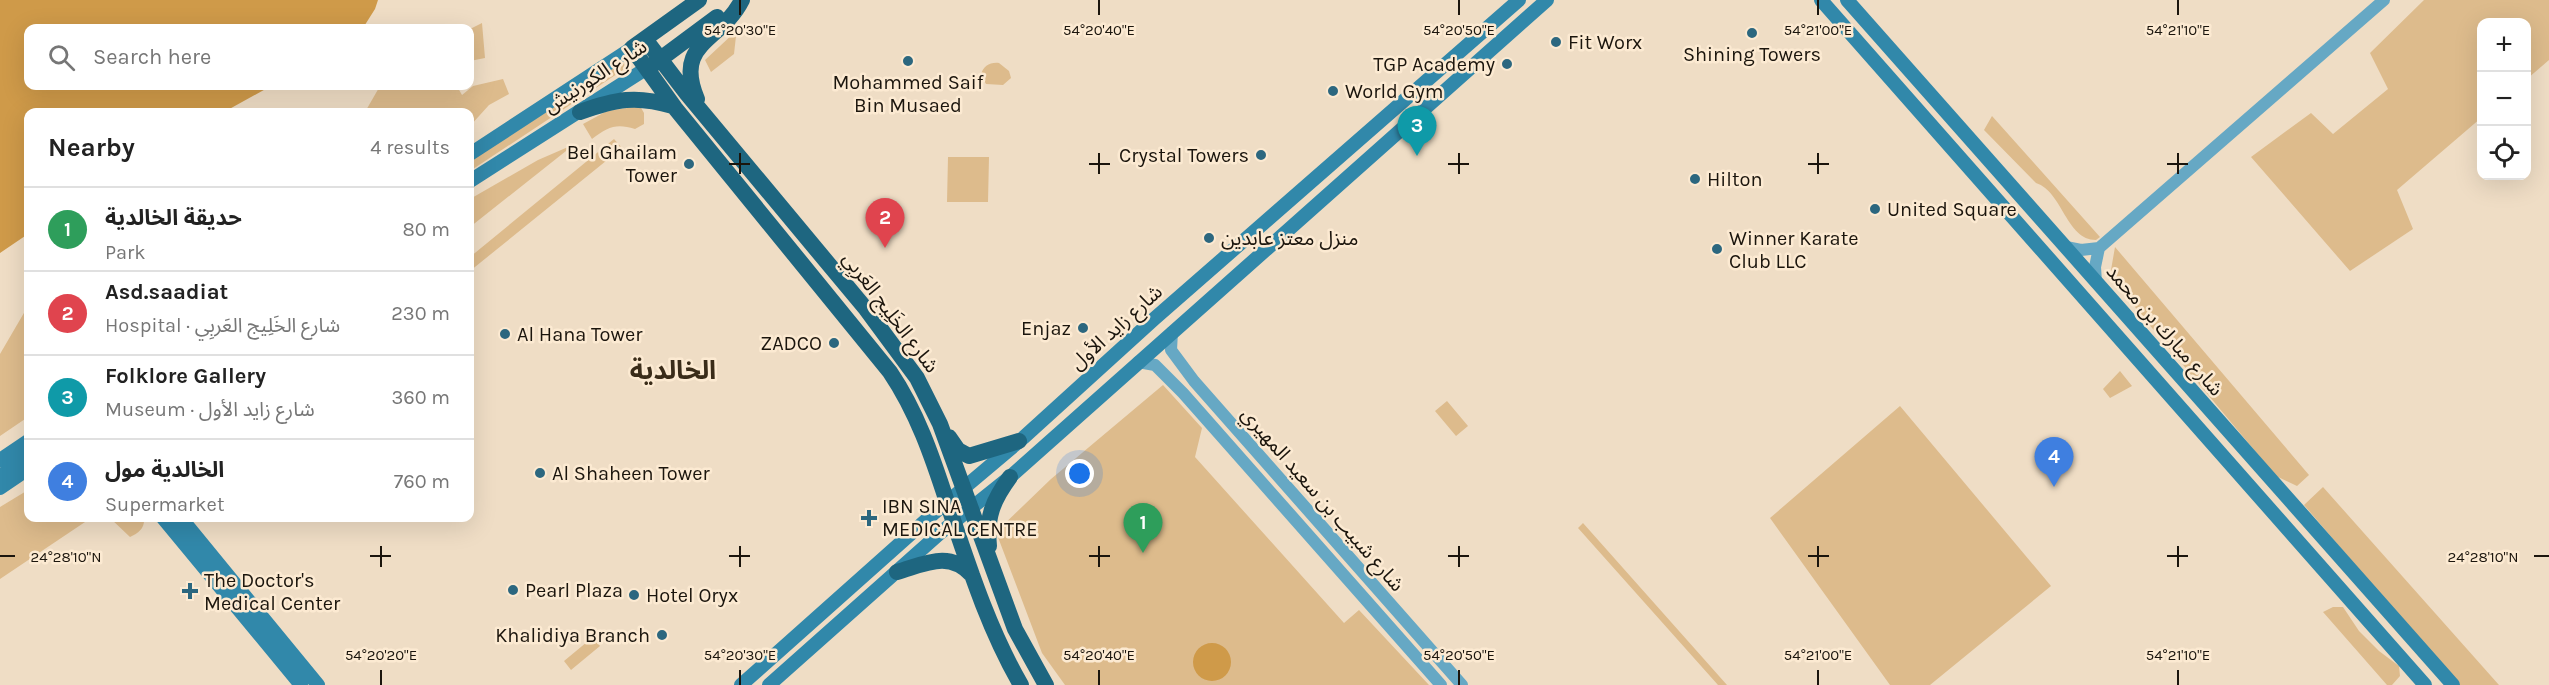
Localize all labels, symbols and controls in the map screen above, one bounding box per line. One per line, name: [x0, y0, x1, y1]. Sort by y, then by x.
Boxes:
map controls: [2477, 18, 2531, 180]
button: +: [2477, 18, 2531, 72]
text: 54°20'30"E: [704, 21, 776, 39]
text: 54°20'40"E: [1063, 21, 1135, 39]
text: 54°20'50"E: [1423, 21, 1495, 39]
text: 54°21'00"E: [1784, 21, 1852, 39]
text: 54°21'10"E: [2146, 21, 2210, 39]
search box: [24, 24, 474, 90]
marker: Shining Towers: [1745, 26, 1759, 40]
place label: Fit Worx: [1568, 31, 1642, 54]
street label: شارع الكورنيش: [539, 35, 653, 121]
marker: Fit Worx: [1549, 35, 1563, 49]
icon: search: [45, 41, 78, 74]
place label: Shining Towers: [1683, 43, 1821, 66]
text: Search here: [93, 44, 211, 70]
place label: TGP Academy: [1373, 53, 1495, 76]
marker: Mohammed Saif Bin Musaed: [901, 54, 915, 68]
marker: TGP Academy: [1500, 57, 1514, 71]
place label: Mohammed Saif Bin Musaed: [832, 71, 984, 117]
button: −: [2477, 72, 2531, 126]
place label: World Gym: [1345, 80, 1444, 103]
marker: World Gym: [1326, 84, 1340, 98]
pin: 3: [1398, 106, 1436, 156]
button: locate: [2477, 126, 2531, 180]
text: Nearby: [48, 132, 135, 163]
text: 4 results: [370, 136, 450, 159]
place label: Bel Ghailam Tower: [567, 141, 678, 187]
place label: Crystal Towers: [1119, 144, 1249, 167]
marker: Crystal Towers: [1254, 148, 1268, 162]
marker: Bel Ghailam Tower: [682, 157, 696, 171]
place label: Hilton: [1707, 168, 1762, 191]
marker: Hilton: [1688, 172, 1702, 186]
pin: 2: [866, 198, 904, 248]
place label: United Square: [1887, 198, 2017, 221]
marker: United Square: [1868, 202, 1882, 216]
text: حديقة الخالدية: [105, 205, 242, 231]
text: 1: [64, 218, 71, 241]
text: 80 m: [402, 218, 450, 241]
place label: منزل معتز عابدين: [1221, 227, 1358, 250]
place label: Winner Karate Club LLC: [1729, 227, 1858, 273]
marker: منزل معتز عابدين: [1202, 231, 1216, 245]
text: Park: [105, 241, 146, 264]
marker: Winner Karate Club LLC: [1710, 242, 1724, 256]
street label: شارع الخَلِيج العَربِي: [835, 247, 944, 379]
street label: شارع مبارك بن محمد: [2099, 260, 2228, 403]
text: Asd.saadiat: [105, 279, 228, 305]
street label: شارع زايد الأول: [1066, 280, 1169, 377]
text: 2: [61, 302, 74, 325]
text: 230 m: [391, 302, 450, 325]
text: Hospital · شارع الخَلِيج العَربِي: [105, 314, 340, 337]
place label: Enjaz: [1021, 317, 1071, 340]
marker: Enjaz: [1076, 321, 1090, 335]
place label: Al Hana Tower: [517, 323, 643, 346]
marker: Al Hana Tower: [498, 327, 512, 341]
place label: ZADCO: [760, 332, 822, 355]
marker: ZADCO: [827, 336, 841, 350]
district label: الخالدية: [630, 355, 716, 386]
text: Folklore Gallery: [105, 363, 266, 389]
text: 3: [61, 386, 74, 409]
text: 360 m: [391, 386, 450, 409]
text: Museum · شارع زايد الأول: [105, 398, 315, 421]
street label: شارع شبيب بن سعيد المهيري: [1234, 403, 1409, 598]
pin: 4: [2034, 438, 2074, 487]
text: الخالدية مول: [105, 457, 224, 483]
your location: [1065, 459, 1094, 488]
place label: Al Shaheen Tower: [552, 462, 711, 485]
marker: Al Shaheen Tower: [533, 466, 547, 480]
text: 4: [62, 470, 73, 493]
text: 760 m: [394, 470, 450, 493]
text: Supermarket: [105, 493, 224, 516]
place label: IBN SINA MEDICAL CENTRE: [882, 495, 1038, 541]
pin: 1: [1124, 504, 1162, 553]
marker: IBN SINA MEDICAL CENTRE: [860, 509, 878, 527]
text: 24°28'10"N: [31, 548, 101, 566]
text: 24°28'10"N: [2448, 548, 2518, 566]
place label: The Doctor's Medical Center: [204, 569, 341, 615]
place label: Pearl Plaza: [525, 579, 623, 602]
marker: The Doctor's Medical Center: [181, 582, 199, 600]
marker: Pearl Plaza: [506, 583, 520, 597]
place label: Hotel Oryx: [646, 584, 738, 607]
marker: Hotel Oryx: [627, 588, 641, 602]
place label: Khalidiya Branch: [495, 624, 650, 647]
marker: Khalidiya Branch: [655, 628, 669, 642]
text: 54°20'20"E: [345, 646, 417, 664]
text: 54°20'30"E: [704, 646, 776, 664]
text: 54°20'40"E: [1063, 646, 1135, 664]
text: 54°20'50"E: [1423, 646, 1495, 664]
text: 54°21'00"E: [1784, 646, 1852, 664]
text: 54°21'10"E: [2146, 646, 2210, 664]

